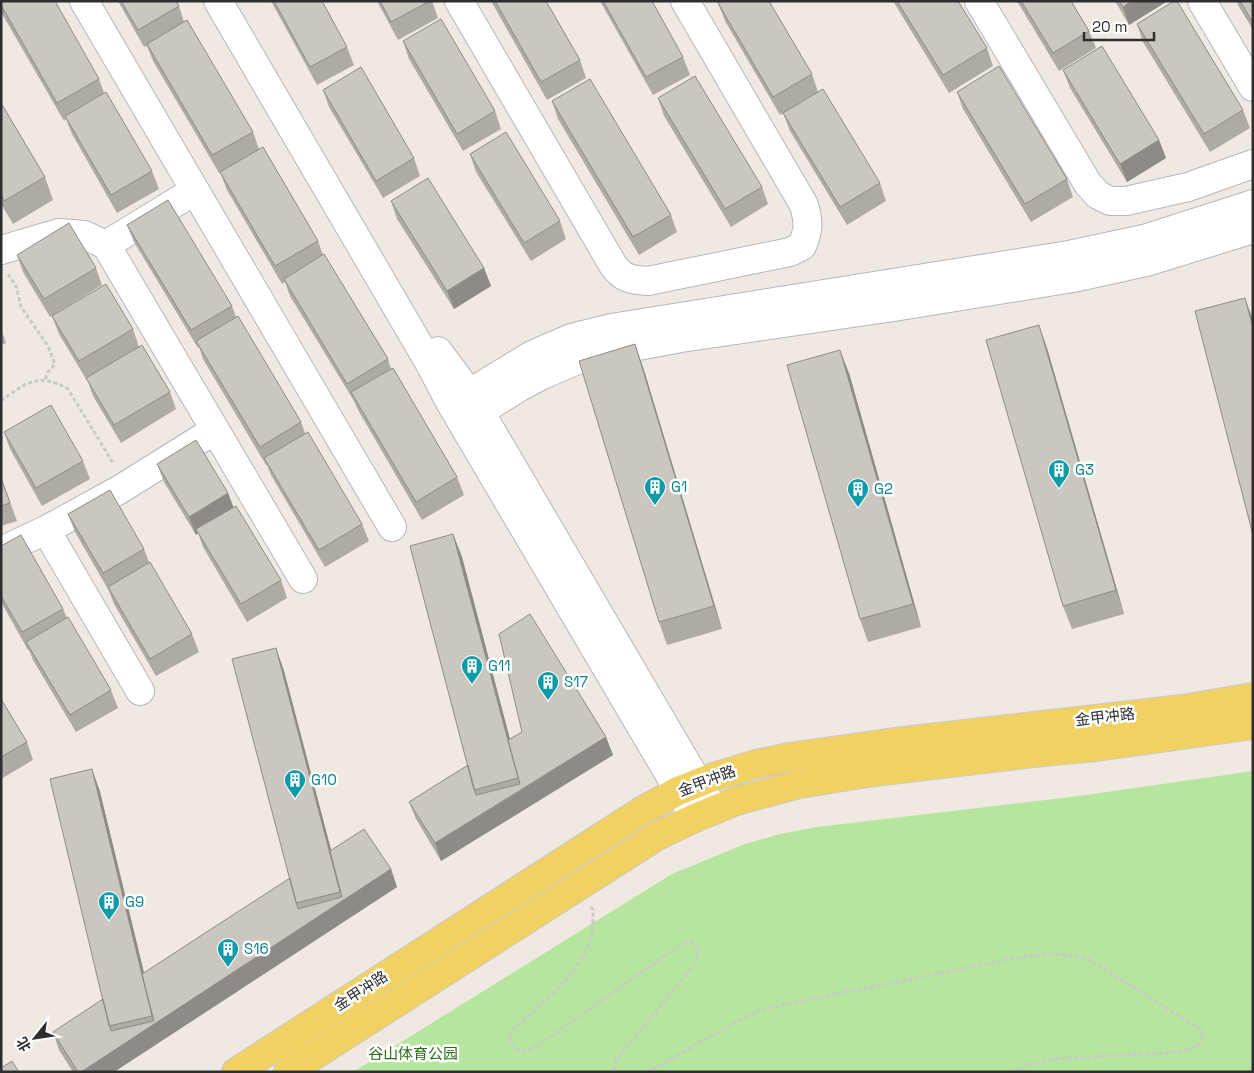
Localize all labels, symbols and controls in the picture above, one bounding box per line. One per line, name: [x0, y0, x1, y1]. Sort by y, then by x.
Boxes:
scale bar: [1084, 10, 1154, 42]
text: 20 m: [1092, 17, 1127, 36]
building icon: G3: [1047, 458, 1071, 489]
place label: G3: [1075, 460, 1094, 479]
building icon: G1: [643, 475, 667, 506]
place label: G1: [671, 477, 687, 496]
building icon: G2: [846, 477, 870, 508]
place label: G2: [874, 479, 893, 498]
building icon: G11: [460, 654, 484, 685]
place label: G11: [488, 656, 510, 675]
building icon: S17: [536, 670, 560, 701]
place label: S17: [564, 672, 588, 691]
street label: 金甲冲路: [1074, 703, 1136, 730]
street label: 金甲冲路: [675, 761, 738, 800]
building icon: G10: [283, 768, 307, 799]
place label: G10: [311, 770, 337, 789]
building icon: G9: [97, 890, 121, 921]
place label: G9: [125, 892, 144, 911]
building icon: S16: [216, 937, 240, 968]
place label: S16: [244, 939, 269, 958]
street label: 金甲冲路: [330, 966, 391, 1015]
north arrow: [10, 1013, 60, 1063]
text: 北: [12, 1034, 35, 1055]
park label: 谷山体育公园: [368, 1044, 458, 1063]

